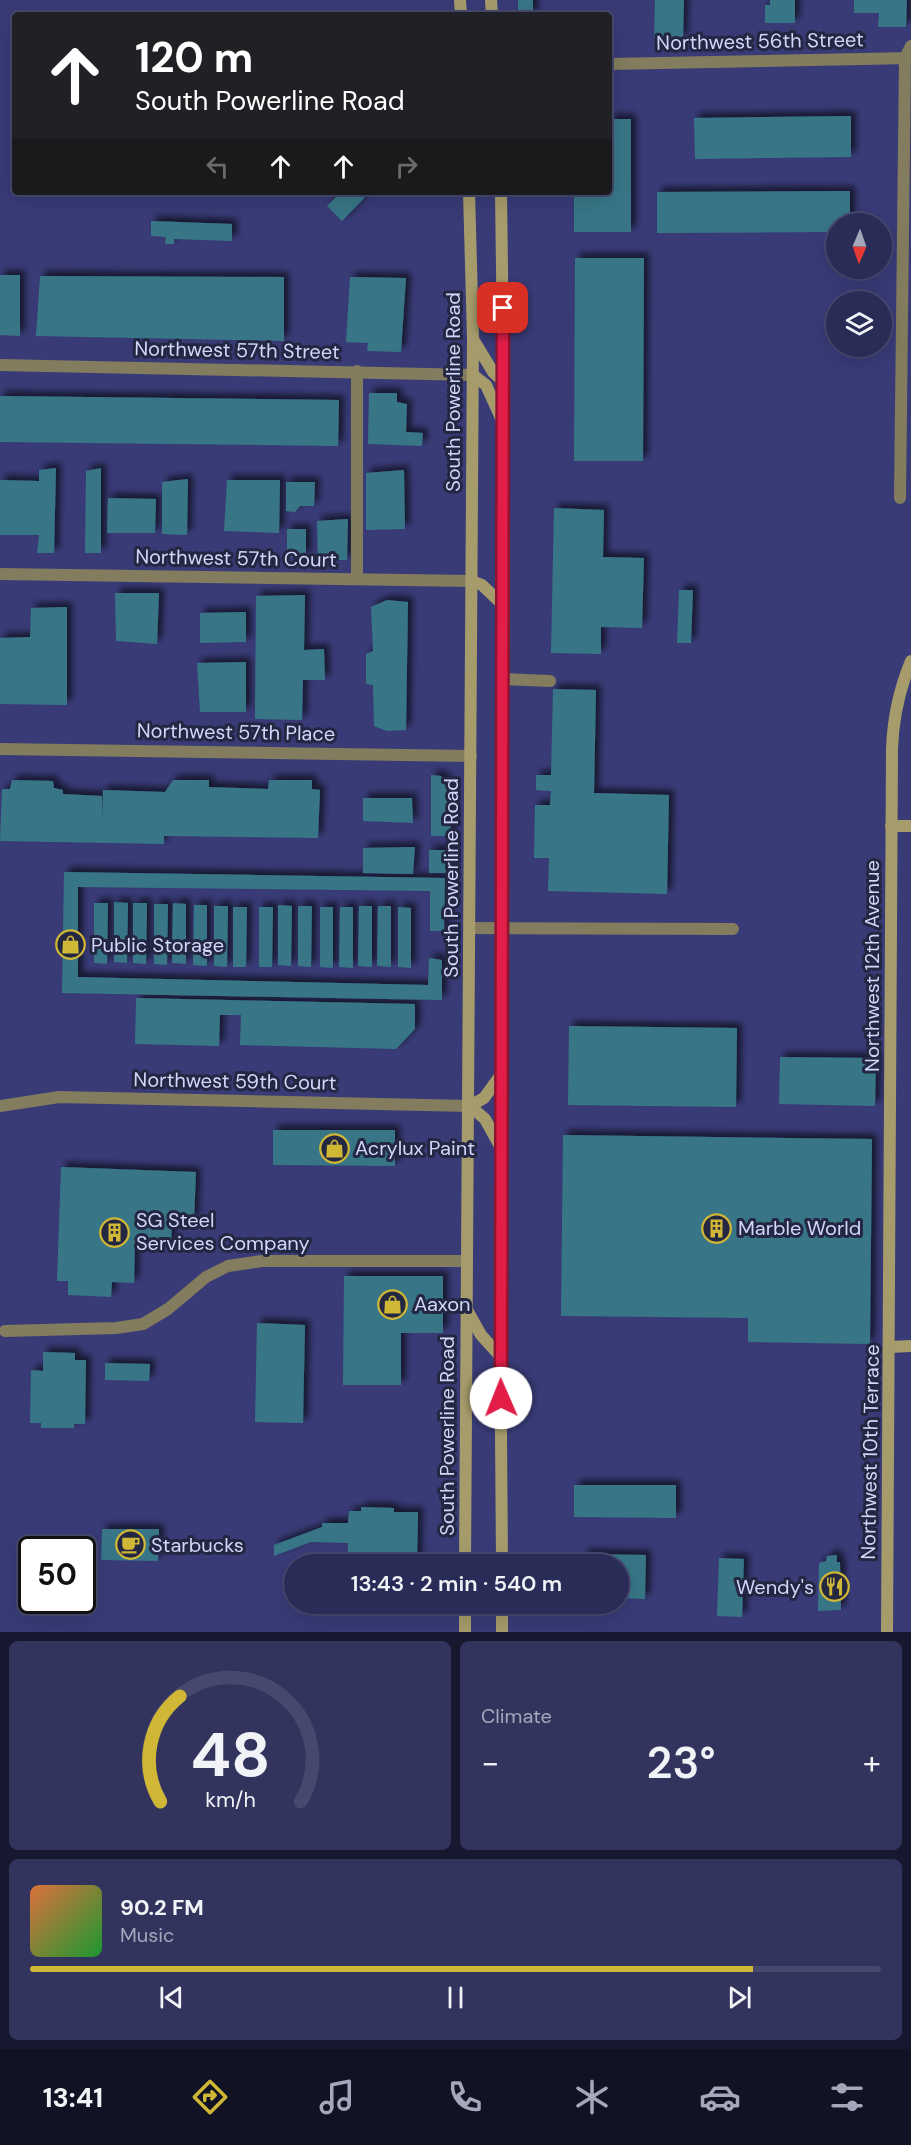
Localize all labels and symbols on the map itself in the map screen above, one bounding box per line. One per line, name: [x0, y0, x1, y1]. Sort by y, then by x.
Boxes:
street label: Northwest 56th Street: [656, 26, 864, 56]
north arrow: [826, 213, 892, 279]
pin: [477, 282, 528, 333]
street label: South Powerline Road: [440, 292, 466, 492]
street label: Northwest 57th Street: [134, 335, 340, 365]
street label: Northwest 57th Court: [135, 543, 337, 573]
street label: Northwest 57th Place: [137, 717, 335, 747]
street label: South Powerline Road: [438, 778, 464, 978]
street label: Northwest 12th Avenue: [859, 860, 885, 1072]
shop icon: Public Storage: [54, 929, 86, 961]
place label: Public Storage: [91, 932, 224, 958]
street label: Northwest 59th Court: [133, 1066, 337, 1096]
shop icon: Acrylux Paint: [318, 1132, 350, 1164]
place label: Acrylux Paint: [355, 1135, 475, 1161]
place label: SG Steel Services Company: [136, 1207, 310, 1256]
building icon: Marble World: [701, 1212, 733, 1244]
place label: Marble World: [738, 1215, 861, 1241]
building icon: SG Steel Services Company: [99, 1216, 131, 1248]
shop icon: Aaxon: [377, 1288, 409, 1320]
place label: Aaxon: [414, 1291, 471, 1317]
street label: South Powerline Road: [434, 1336, 460, 1536]
street label: Northwest 10th Terrace: [855, 1344, 885, 1560]
position arrow: [469, 1366, 533, 1430]
cafe icon: Starbucks: [114, 1529, 146, 1561]
place label: Starbucks: [151, 1532, 244, 1558]
speed limit sign: 50: [18, 1536, 96, 1614]
restaurant icon: Wendy's: [819, 1571, 851, 1603]
place label: Wendy's: [736, 1574, 814, 1600]

